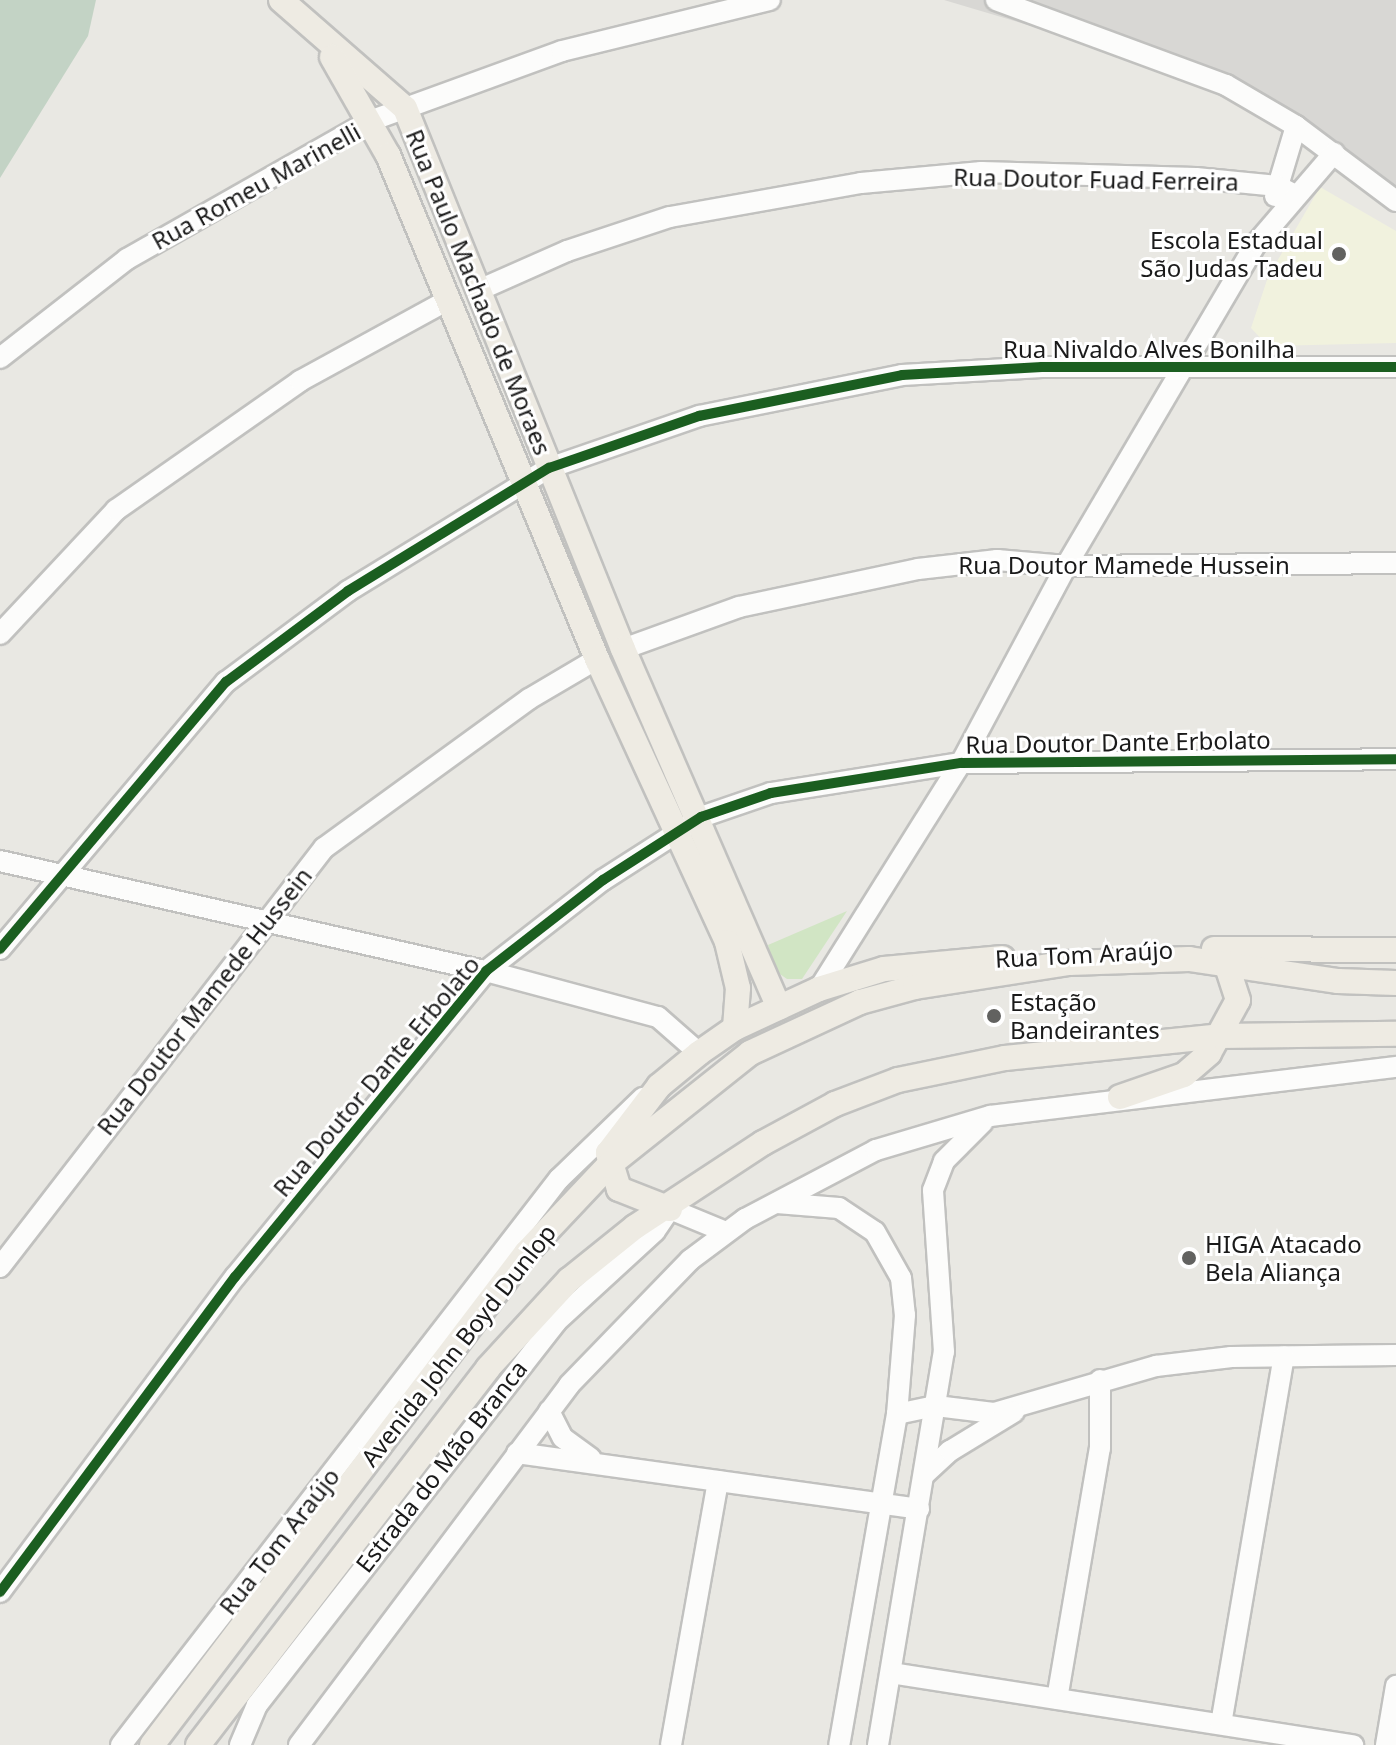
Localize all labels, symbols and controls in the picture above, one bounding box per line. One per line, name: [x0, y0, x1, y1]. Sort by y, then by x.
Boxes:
street label: Rua Romeu Marinelli: [147, 117, 365, 255]
street label: Rua Paulo Machado de Moraes: [400, 125, 558, 459]
street label: Rua Doutor Fuad Ferreira: [953, 162, 1239, 196]
place label: Escola Estadual São Judas Tadeu: [1140, 226, 1323, 282]
marker: Escola Estadual São Judas Tadeu: [1330, 245, 1348, 263]
street label: Rua Nivaldo Alves Bonilha: [1003, 335, 1295, 363]
street label: Rua Doutor Mamede Hussein: [958, 551, 1290, 579]
street label: Rua Doutor Dante Erbolato: [965, 725, 1271, 759]
street label: Rua Doutor Mamede Hussein: [91, 861, 317, 1141]
street label: Rua Tom Araújo: [994, 935, 1174, 973]
street label: Rua Doutor Dante Erbolato: [267, 950, 485, 1202]
place label: Estação Bandeirantes: [1010, 988, 1160, 1044]
marker: Estação Bandeirantes: [985, 1007, 1003, 1025]
street label: Avenida John Boyd Dunlop: [355, 1218, 561, 1472]
place label: HIGA Atacado Bela Aliança: [1205, 1230, 1362, 1286]
marker: HIGA Atacado Bela Aliança: [1180, 1249, 1198, 1267]
street label: Estrada do Mão Branca: [349, 1354, 533, 1578]
street label: Rua Tom Araújo: [213, 1462, 345, 1620]

